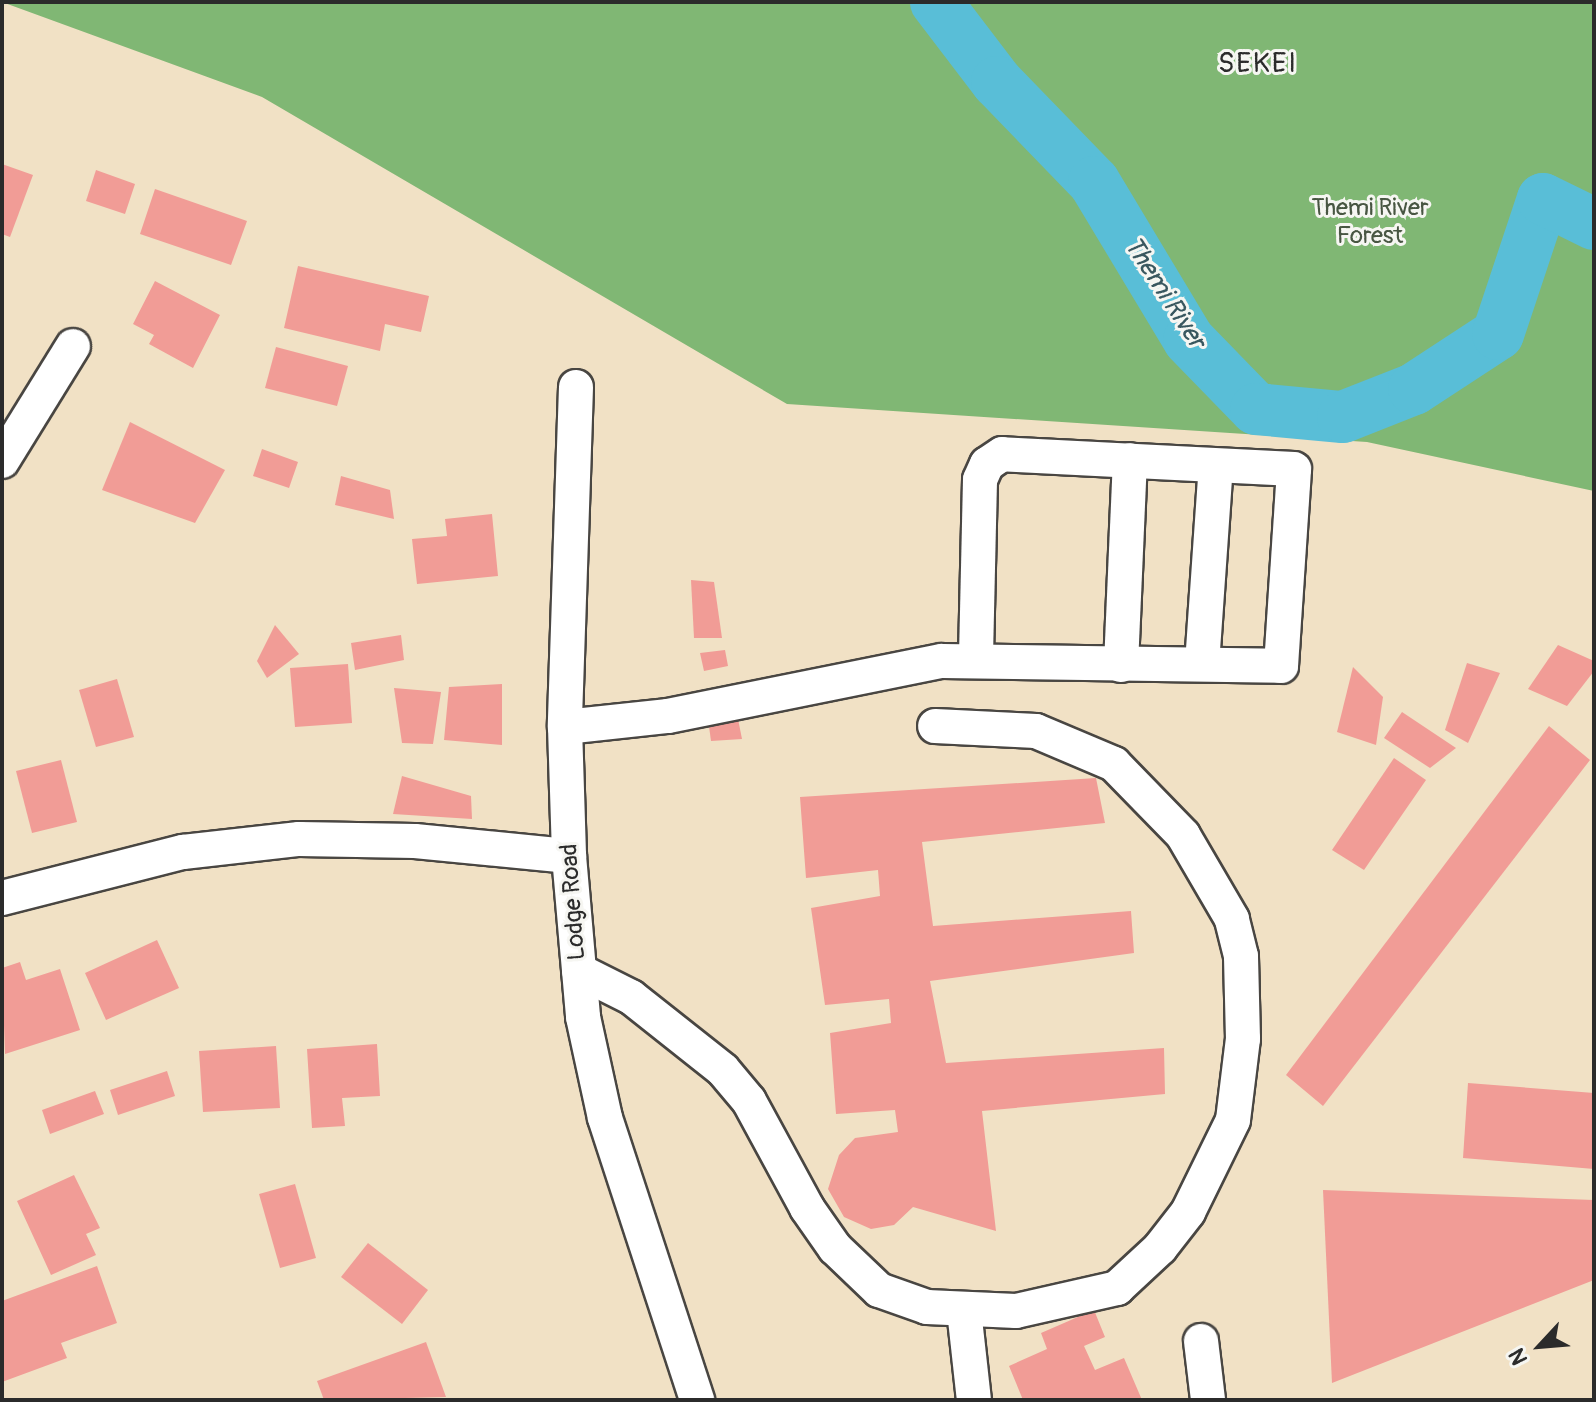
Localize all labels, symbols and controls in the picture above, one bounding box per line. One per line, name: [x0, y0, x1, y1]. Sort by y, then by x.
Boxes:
district label: SEKEI: [1218, 47, 1298, 81]
park label: Themi River Forest: [1311, 194, 1429, 250]
water label: Themi River: [1116, 231, 1212, 355]
street label: Lodge Road: [555, 843, 591, 961]
north arrow: [1500, 1306, 1580, 1386]
text: N: [1503, 1344, 1534, 1369]

